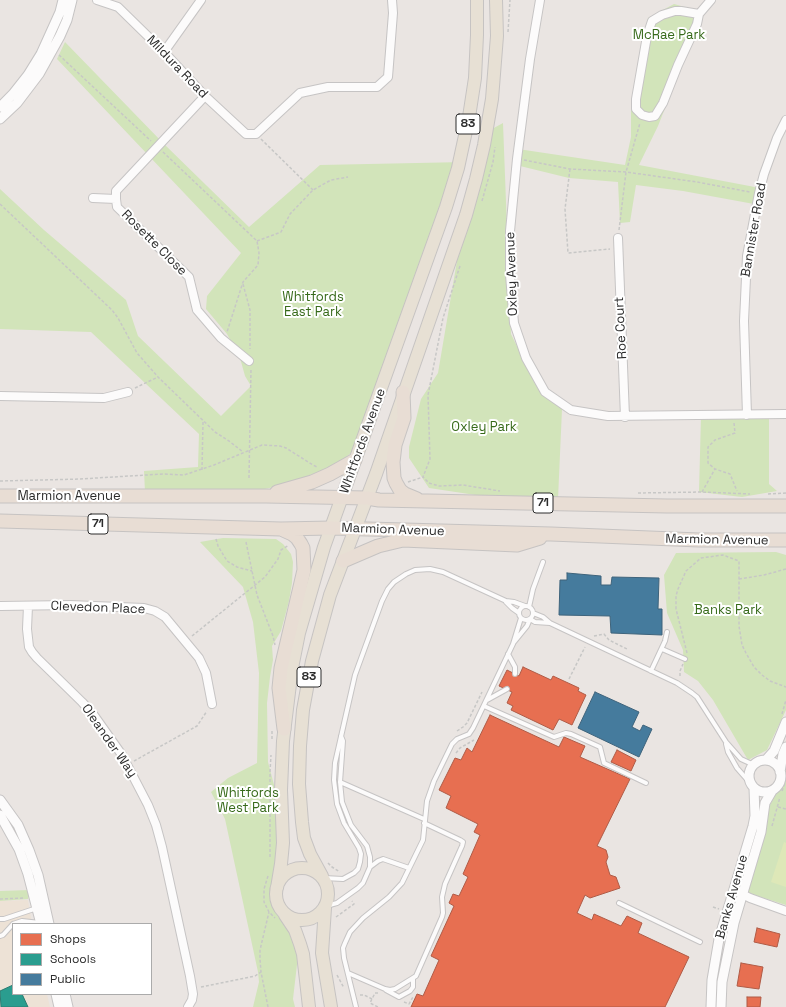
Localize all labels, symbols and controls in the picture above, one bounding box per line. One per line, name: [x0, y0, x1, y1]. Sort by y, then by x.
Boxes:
park label: McRae Park: [633, 27, 705, 43]
street label: Mildura Road: [143, 32, 211, 102]
road number: 83: [456, 114, 480, 134]
street label: Bannister Road: [738, 182, 770, 278]
street label: Rosette Close: [118, 207, 190, 279]
street label: Oxley Avenue: [503, 232, 521, 316]
park label: Whitfords East Park: [282, 289, 344, 320]
street label: Roe Court: [612, 296, 630, 360]
street label: Whitfords Avenue: [337, 386, 389, 496]
park label: Oxley Park: [451, 419, 517, 435]
street label: Marmion Avenue: [17, 488, 121, 504]
road number: 71: [533, 493, 553, 513]
road number: 71: [88, 514, 108, 534]
street label: Marmion Avenue: [341, 520, 445, 540]
street label: Marmion Avenue: [665, 531, 769, 549]
street label: Clevedon Place: [50, 599, 146, 617]
park label: Banks Park: [694, 602, 762, 618]
road number: 83: [297, 667, 321, 687]
street label: Oleander Way: [78, 701, 140, 781]
park label: Whitfords West Park: [217, 785, 279, 816]
street label: Banks Avenue: [713, 853, 751, 941]
legend: [12, 923, 152, 995]
text: Shops: [50, 931, 86, 947]
text: Schools: [50, 951, 96, 967]
text: Public: [50, 971, 85, 987]

